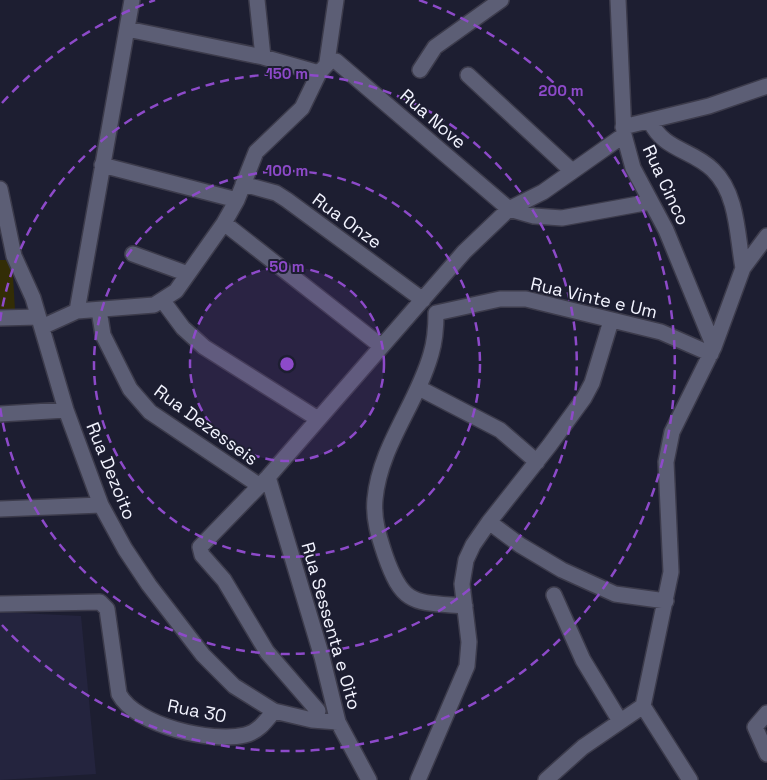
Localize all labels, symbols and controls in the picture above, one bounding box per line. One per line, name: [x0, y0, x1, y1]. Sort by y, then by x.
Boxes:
text: 150 m: [266, 64, 308, 83]
text: 200 m: [539, 81, 583, 100]
street label: Rua Nove: [396, 84, 471, 154]
street label: Rua Cinco: [638, 141, 695, 229]
text: 100 m: [266, 161, 308, 180]
street label: Rua Onze: [308, 188, 386, 253]
text: 50 m: [269, 257, 305, 276]
street label: Rua Vinte e Um: [528, 272, 660, 323]
centre of rings: [278, 355, 296, 373]
street label: Rua Dezesseis: [150, 379, 263, 470]
street label: Rua Dezoito: [81, 419, 141, 523]
street label: Rua Sessenta e Oito: [297, 539, 366, 712]
street label: Rua 30: [166, 694, 229, 727]

